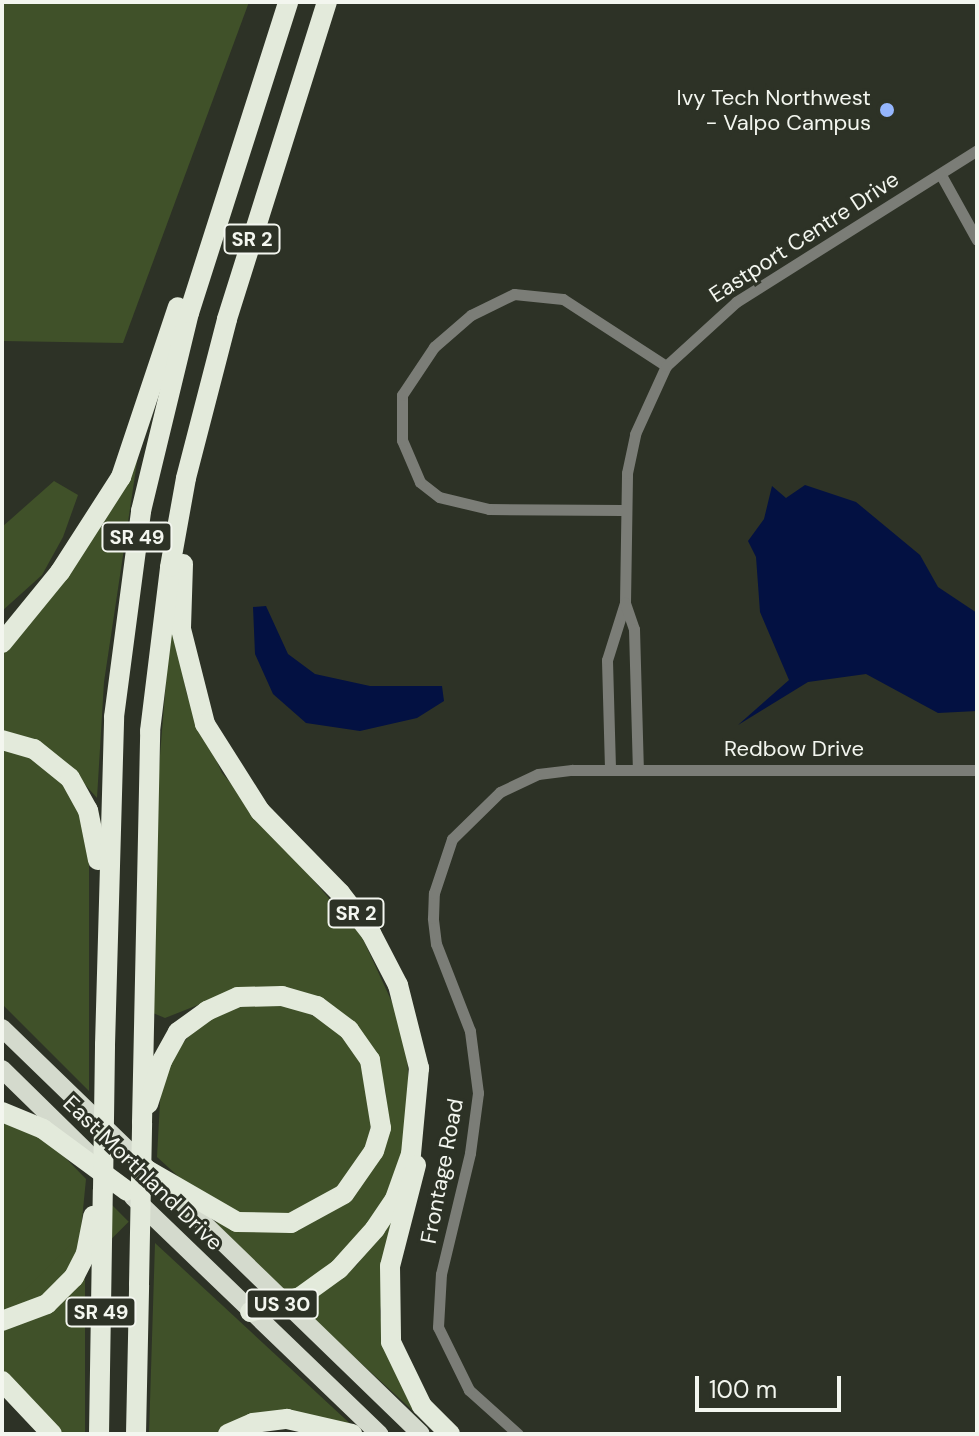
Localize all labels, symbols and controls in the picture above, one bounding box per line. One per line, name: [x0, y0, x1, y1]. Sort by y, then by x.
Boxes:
place label: Ivy Tech Northwest - Valpo Campus: [677, 84, 871, 136]
marker: Ivy Tech Northwest - Valpo Campus: [878, 101, 896, 119]
street label: Eastport Centre Drive: [704, 166, 904, 308]
road number: SR 2: [222, 223, 282, 255]
road number: SR 49: [101, 521, 173, 553]
street label: Redbow Drive: [724, 736, 864, 762]
road number: SR 2: [326, 897, 386, 929]
street label: East Morthland Drive: [58, 1090, 228, 1256]
street label: Frontage Road: [415, 1096, 469, 1246]
road number: US 30: [244, 1288, 320, 1320]
road number: SR 49: [65, 1296, 137, 1328]
scale bar: [699, 1360, 845, 1410]
text: 100 m: [709, 1374, 777, 1405]

